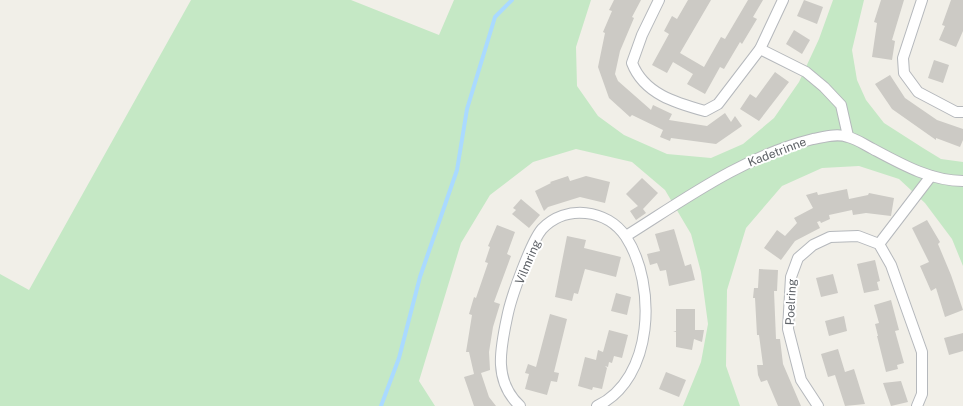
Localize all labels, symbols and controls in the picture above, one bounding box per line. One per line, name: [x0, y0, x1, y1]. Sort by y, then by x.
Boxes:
street label: Kadetrinne: [746, 134, 808, 170]
street label: Vilmring: [512, 238, 544, 286]
street label: Poelring: [783, 278, 799, 326]

